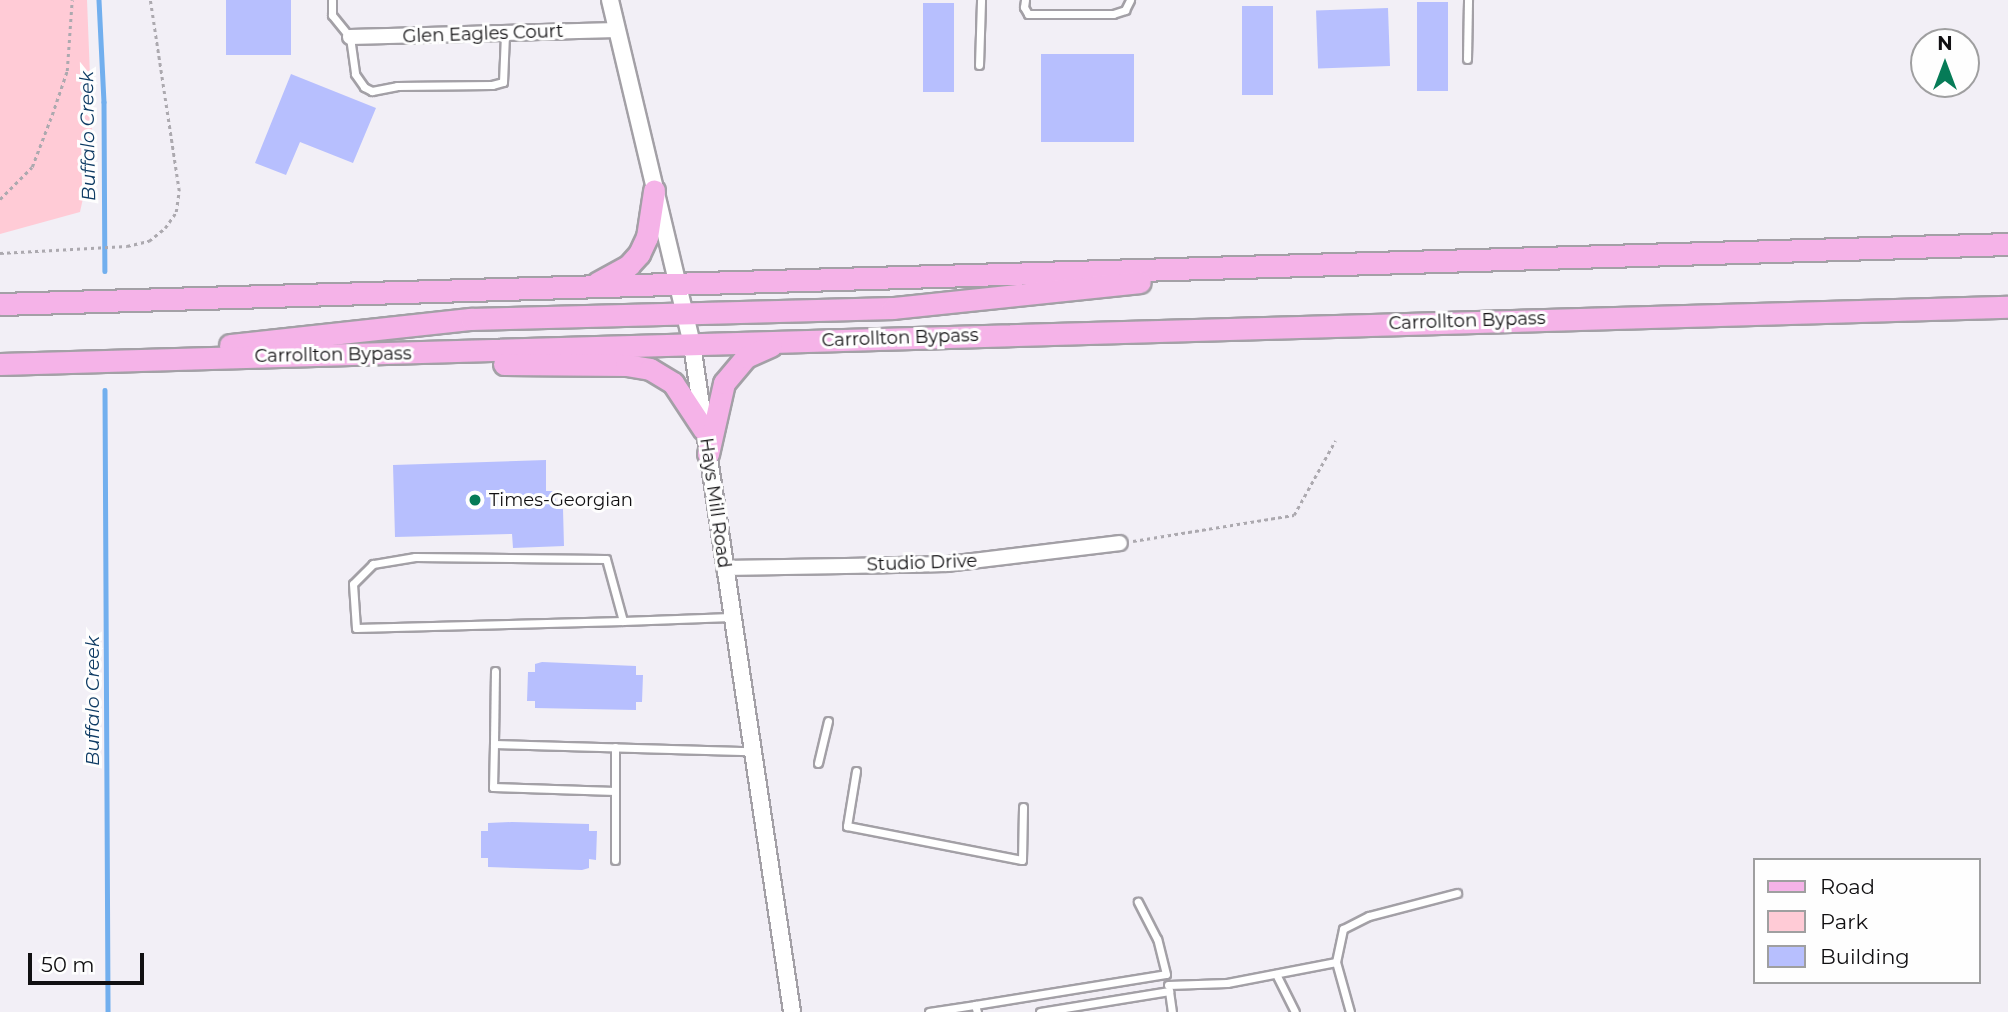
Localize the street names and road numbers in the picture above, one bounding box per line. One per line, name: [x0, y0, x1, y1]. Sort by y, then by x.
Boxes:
street label: Glen Eagles Court: [402, 20, 564, 48]
street label: Carrollton Bypass: [1388, 307, 1546, 335]
street label: Carrollton Bypass: [821, 324, 979, 352]
street label: Carrollton Bypass: [254, 343, 412, 367]
street label: Hays Mill Road: [695, 436, 735, 570]
street label: Studio Drive: [866, 550, 978, 576]

